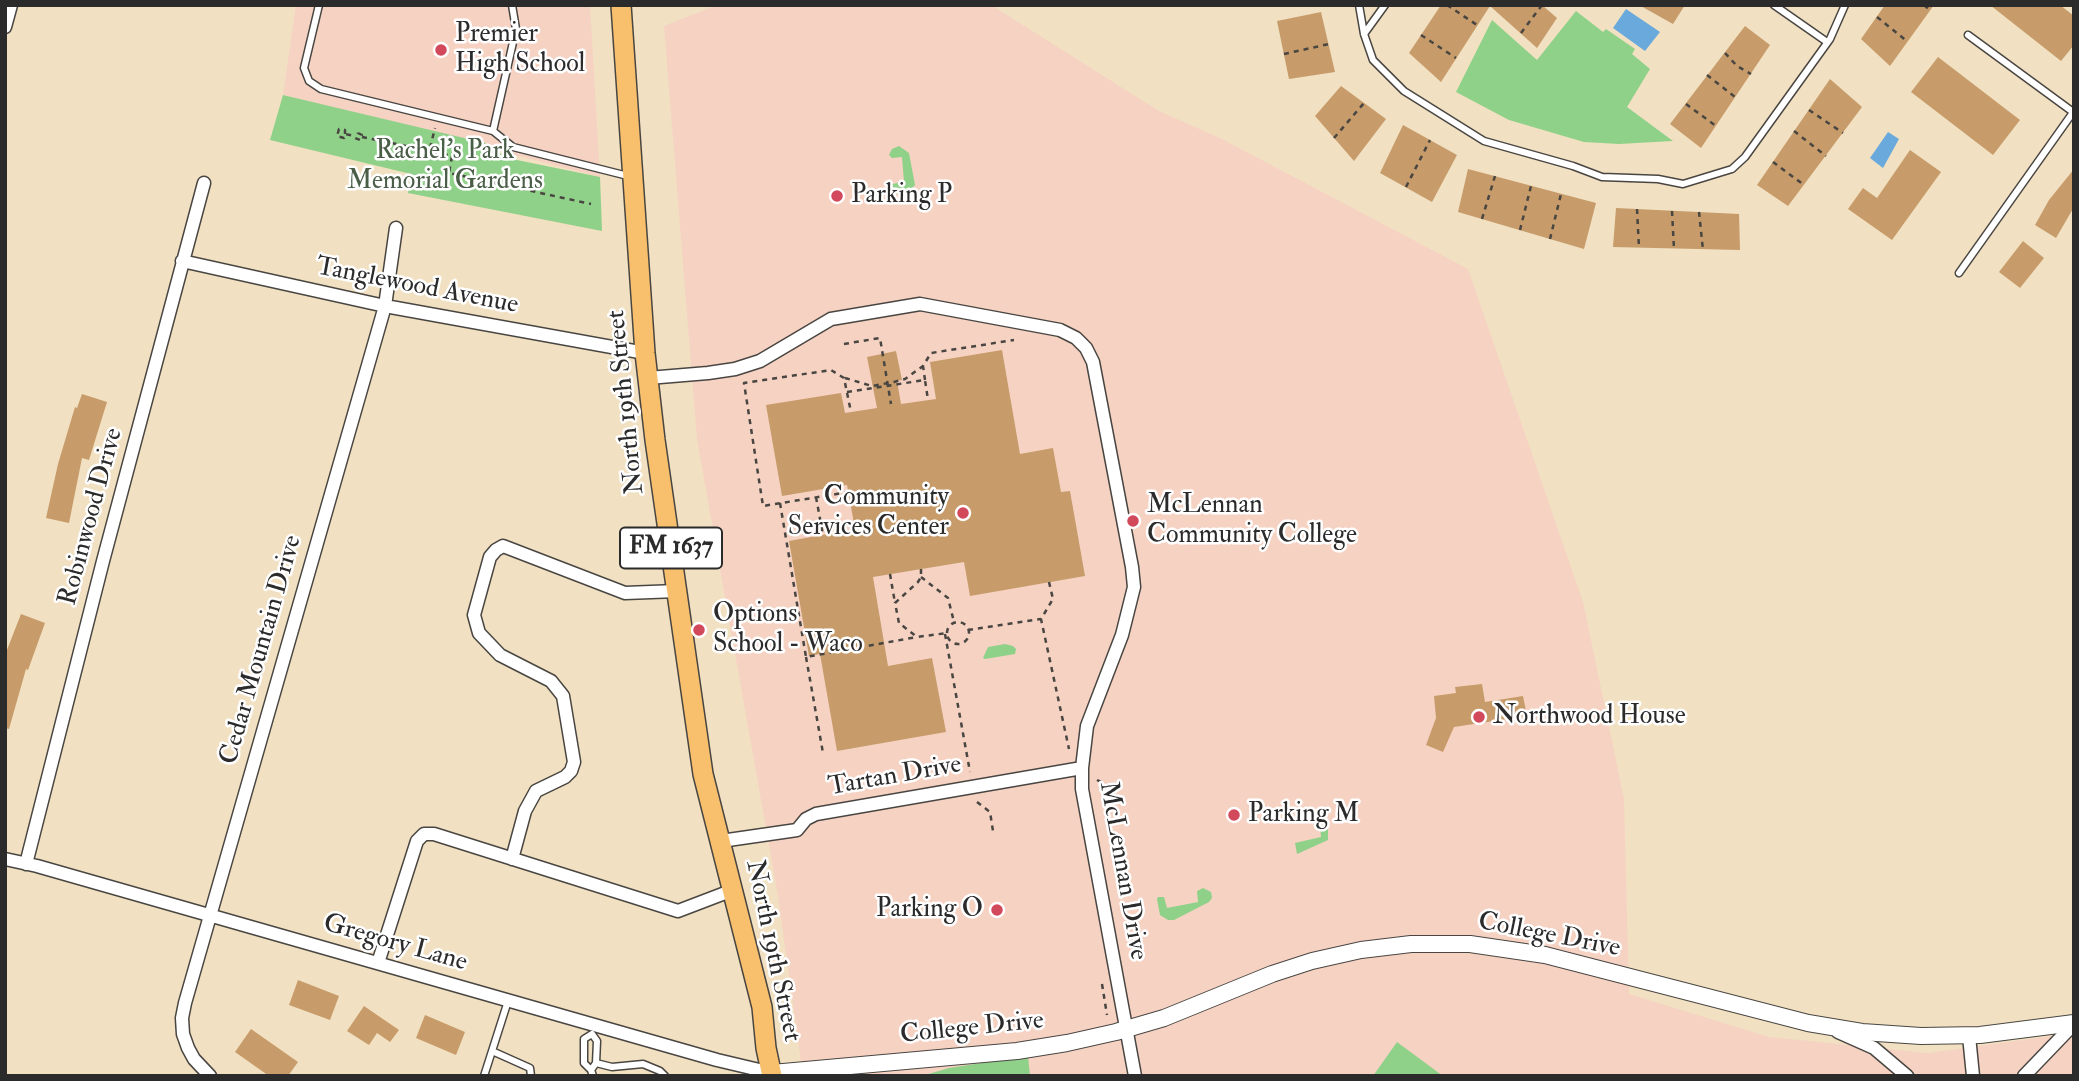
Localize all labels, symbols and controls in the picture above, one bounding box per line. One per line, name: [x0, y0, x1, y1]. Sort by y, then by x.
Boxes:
place label: Premier High School: [455, 19, 585, 80]
marker: Premier High School: [433, 42, 449, 58]
park label: Rachel's Park Memorial Gardens: [347, 136, 543, 198]
place label: Parking P: [851, 180, 952, 212]
marker: Parking P: [829, 188, 845, 204]
street label: Tanglewood Avenue: [313, 252, 521, 322]
street label: North 19th Street: [602, 308, 652, 496]
street label: Robinwood Drive: [53, 425, 131, 609]
place label: Community Services Center: [788, 482, 949, 544]
place label: McLennan Community College: [1147, 490, 1357, 552]
marker: Community Services Center: [955, 505, 971, 521]
marker: McLennan Community College: [1125, 513, 1141, 529]
road number: FM 1637: [620, 528, 722, 568]
street label: Cedar Mountain Drive: [214, 532, 310, 768]
place label: Options School - Waco: [713, 599, 863, 660]
marker: Options School - Waco: [691, 622, 707, 638]
place label: Northwood House: [1493, 701, 1686, 733]
marker: Northwood House: [1471, 709, 1487, 725]
street label: Tartan Drive: [826, 750, 964, 804]
street label: McLennan Drive: [1091, 779, 1153, 963]
place label: Parking M: [1248, 799, 1359, 831]
marker: Parking M: [1226, 807, 1242, 823]
street label: North 19th Street: [737, 857, 807, 1045]
place label: Parking O: [876, 894, 983, 926]
marker: Parking O: [989, 902, 1005, 918]
street label: College Drive: [1475, 907, 1623, 965]
street label: Gregory Lane: [320, 909, 470, 979]
street label: College Drive: [899, 1006, 1045, 1052]

